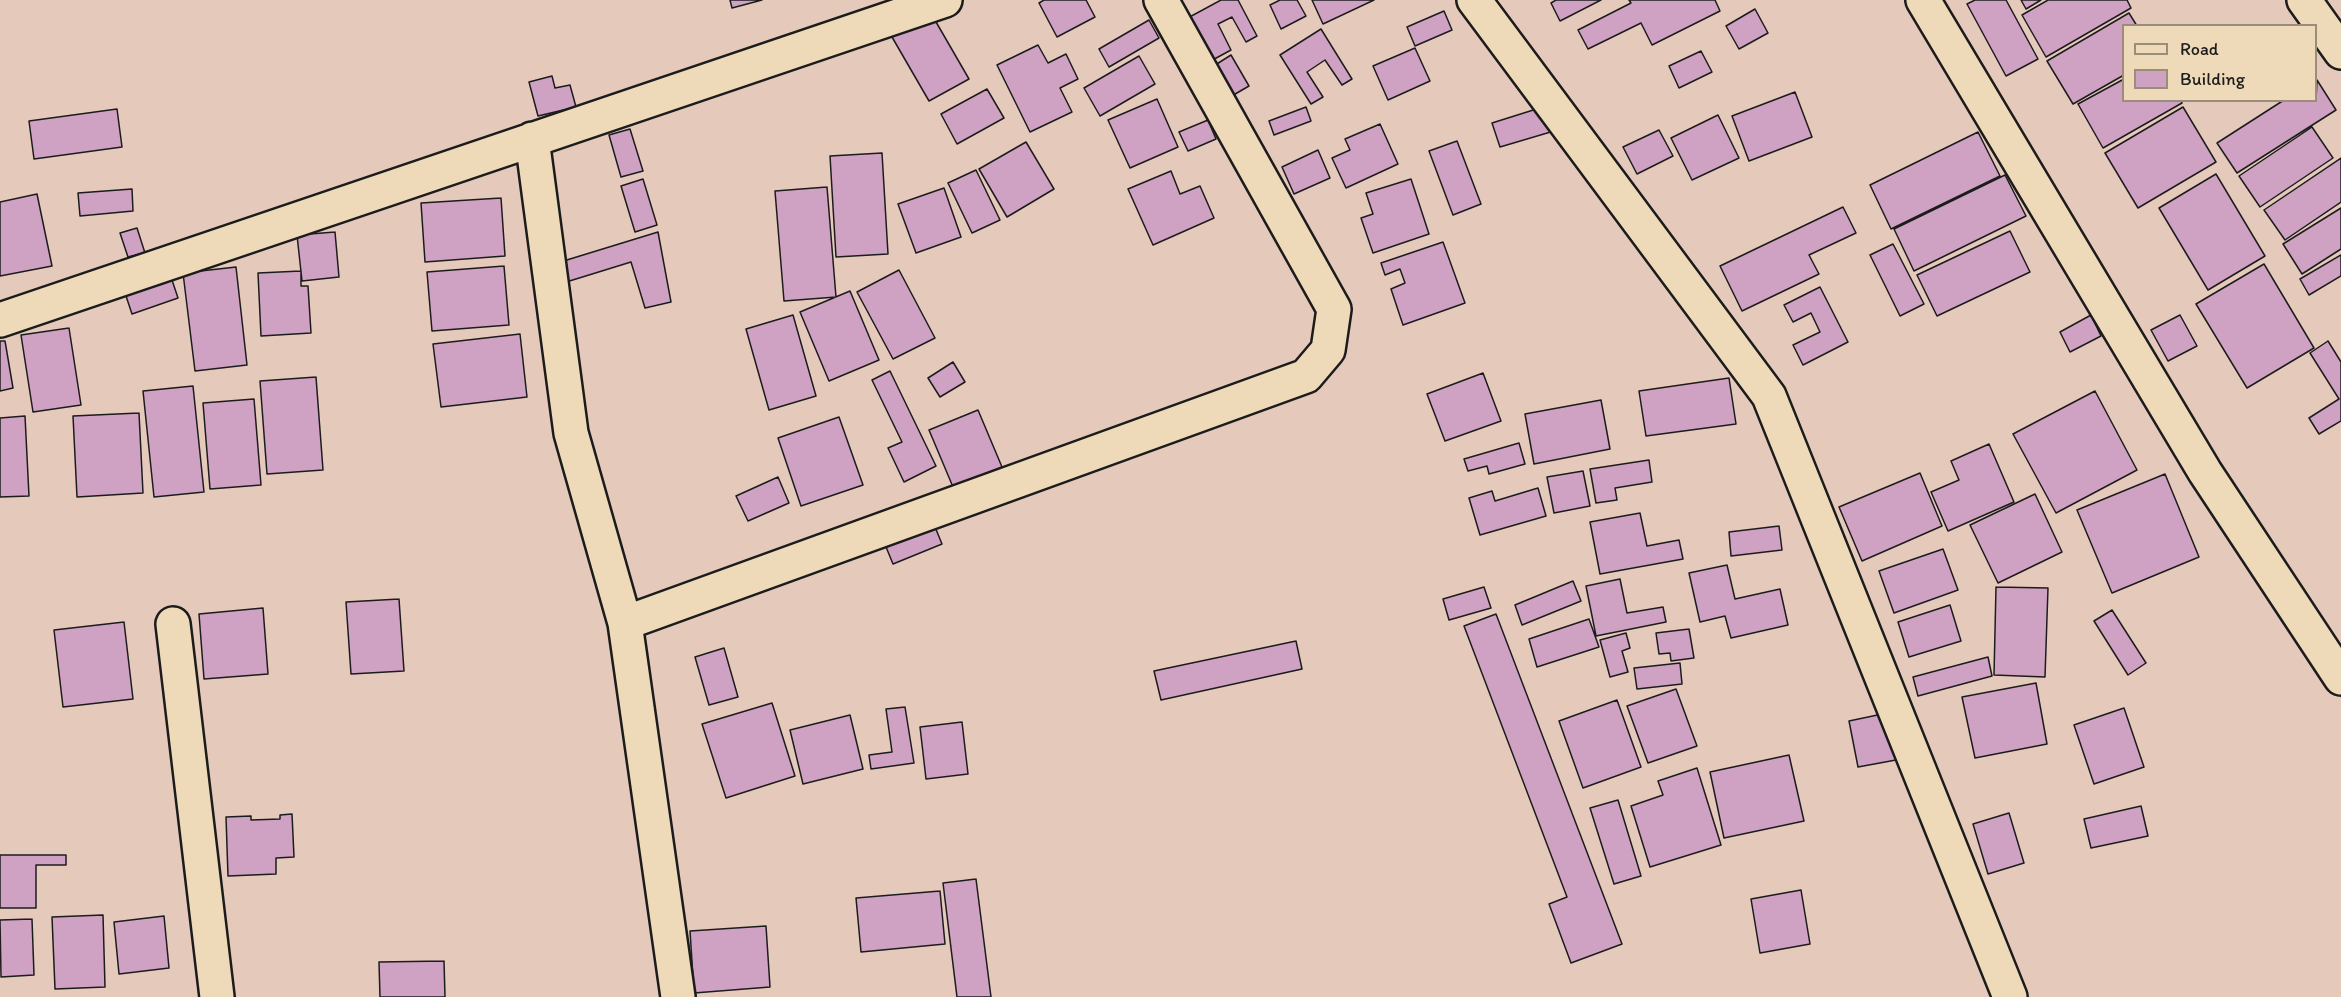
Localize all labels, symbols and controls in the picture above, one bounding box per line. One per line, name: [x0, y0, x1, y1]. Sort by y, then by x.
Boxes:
legend: [2122, 24, 2317, 102]
text: Road: [2180, 38, 2219, 60]
text: Building: [2180, 68, 2245, 90]

